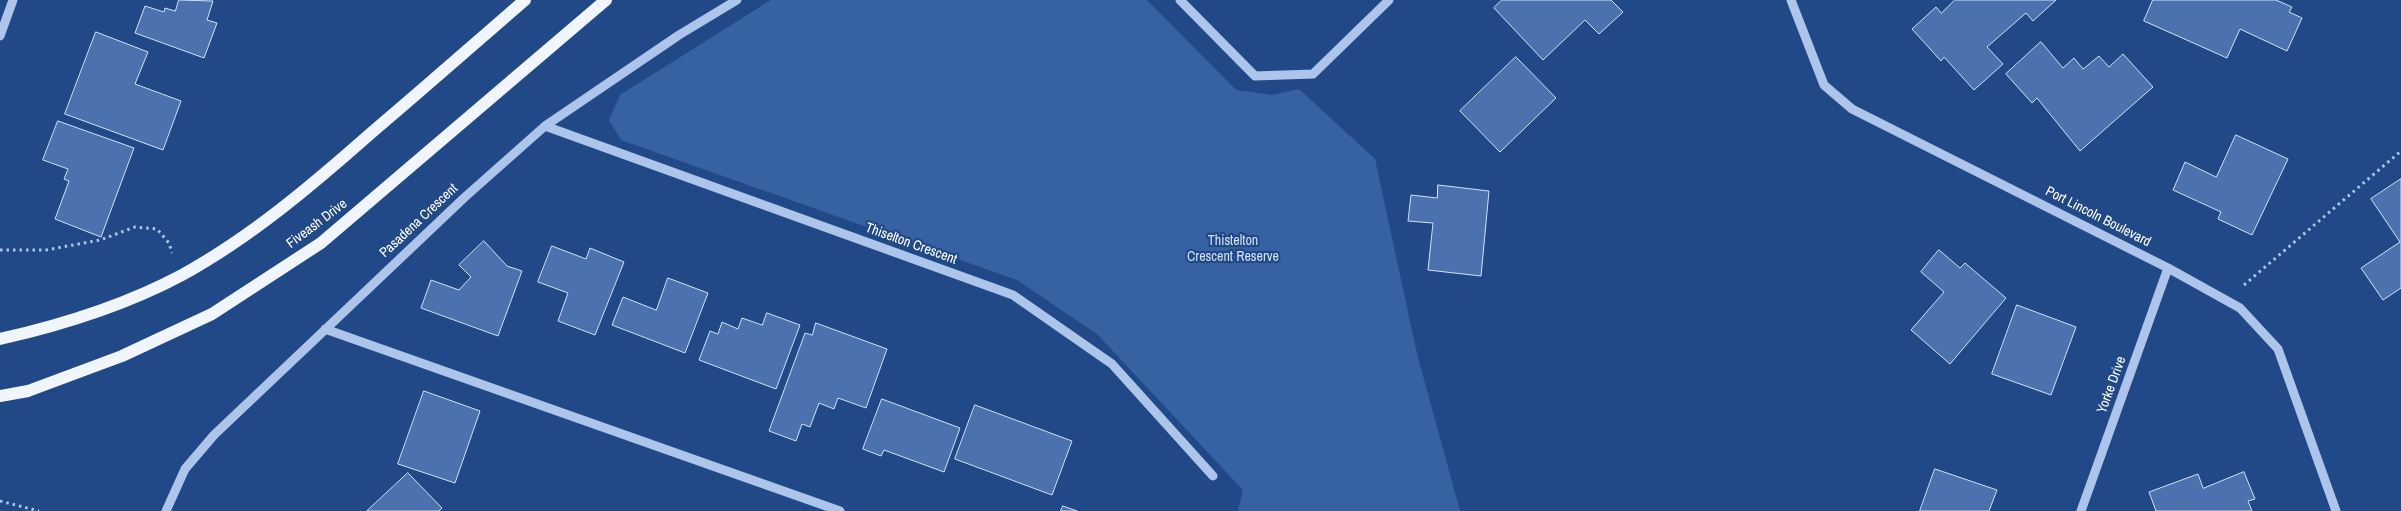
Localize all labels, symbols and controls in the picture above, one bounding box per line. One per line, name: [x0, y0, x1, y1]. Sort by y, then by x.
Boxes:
street label: Pasadena Crescent: [376, 180, 462, 262]
street label: Port Lincoln Boulevard: [2042, 183, 2154, 251]
street label: Fiveash Drive: [283, 196, 351, 252]
street label: Thiselton Crescent: [863, 220, 959, 268]
park label: Thistelton Crescent Reserve: [1187, 233, 1279, 266]
street label: Yorke Drive: [2094, 354, 2130, 416]

